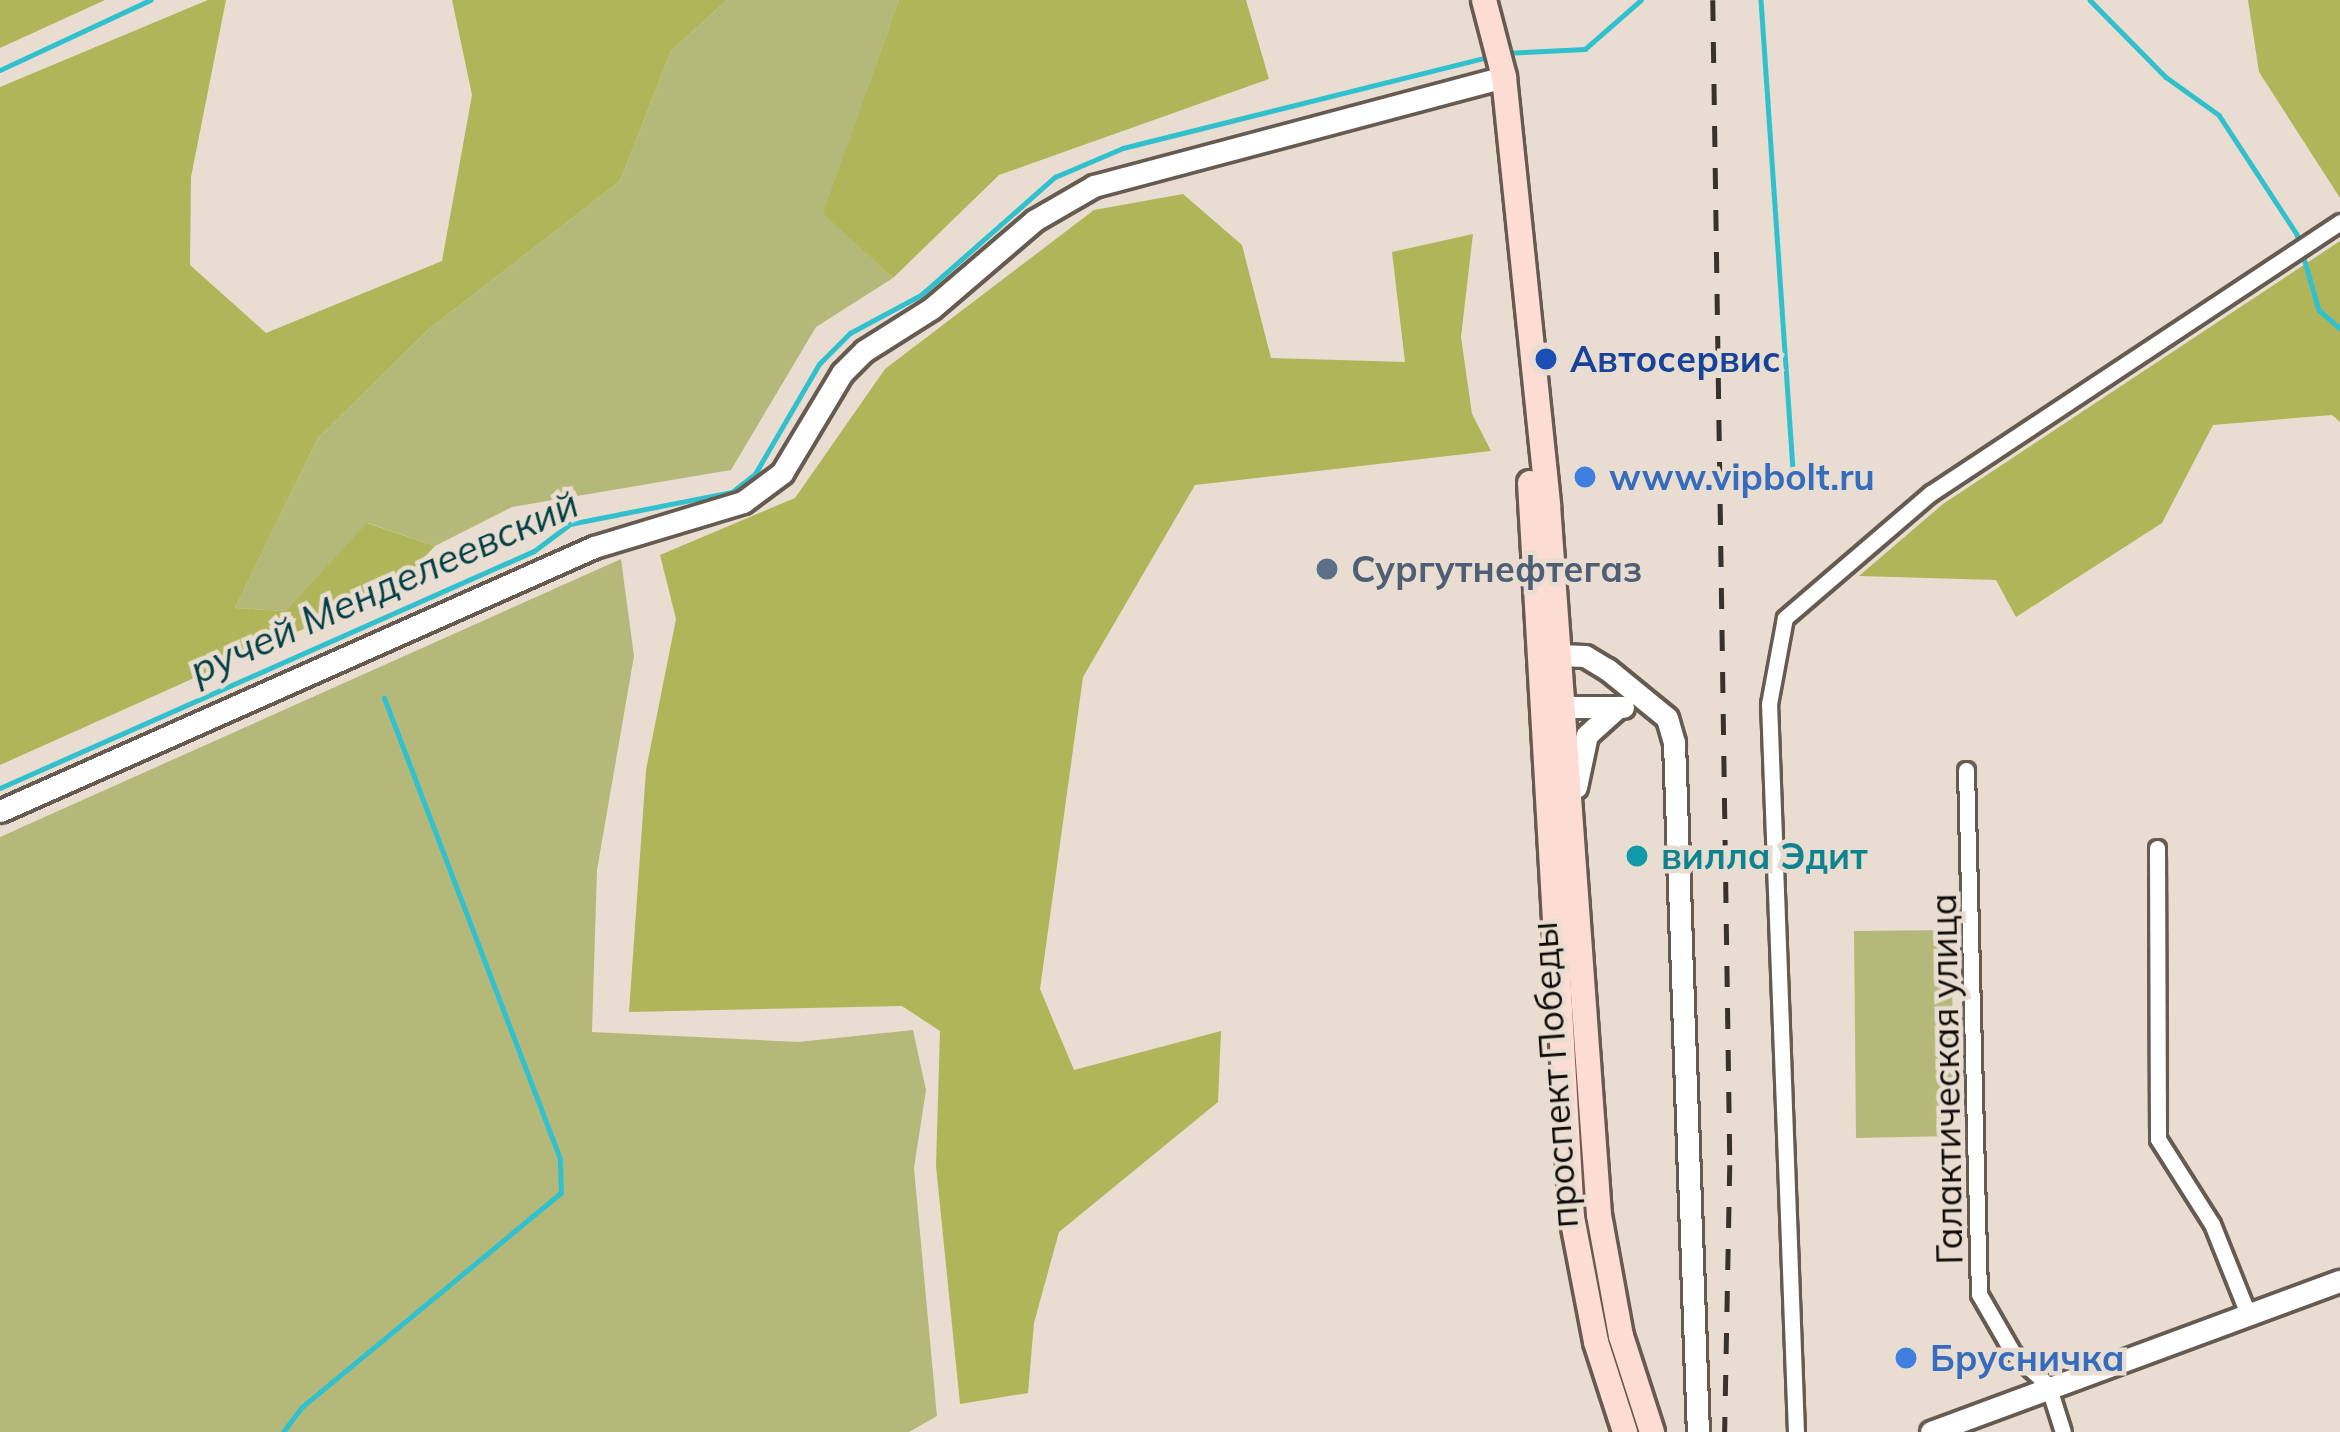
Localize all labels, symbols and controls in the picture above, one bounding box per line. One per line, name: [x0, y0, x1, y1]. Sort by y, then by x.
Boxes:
place label: Автосервис: [1570, 337, 1781, 381]
marker: Автосервис: [1533, 346, 1559, 372]
place label: www.vipbolt.ru: [1609, 455, 1875, 499]
marker: www.vipbolt.ru: [1572, 464, 1598, 490]
water label: ручей Менделеевский: [183, 480, 585, 694]
place label: Сургутнефтегаз: [1351, 547, 1642, 591]
marker: Сургутнефтегаз: [1314, 556, 1340, 582]
place label: вилла Эдит: [1661, 834, 1868, 878]
marker: вилла Эдит: [1624, 843, 1650, 869]
street label: Галактическая улица: [1921, 893, 1971, 1265]
street label: проспект Победы: [1522, 920, 1586, 1230]
place label: Брусничка: [1930, 1336, 2125, 1380]
marker: Брусничка: [1893, 1345, 1919, 1371]

